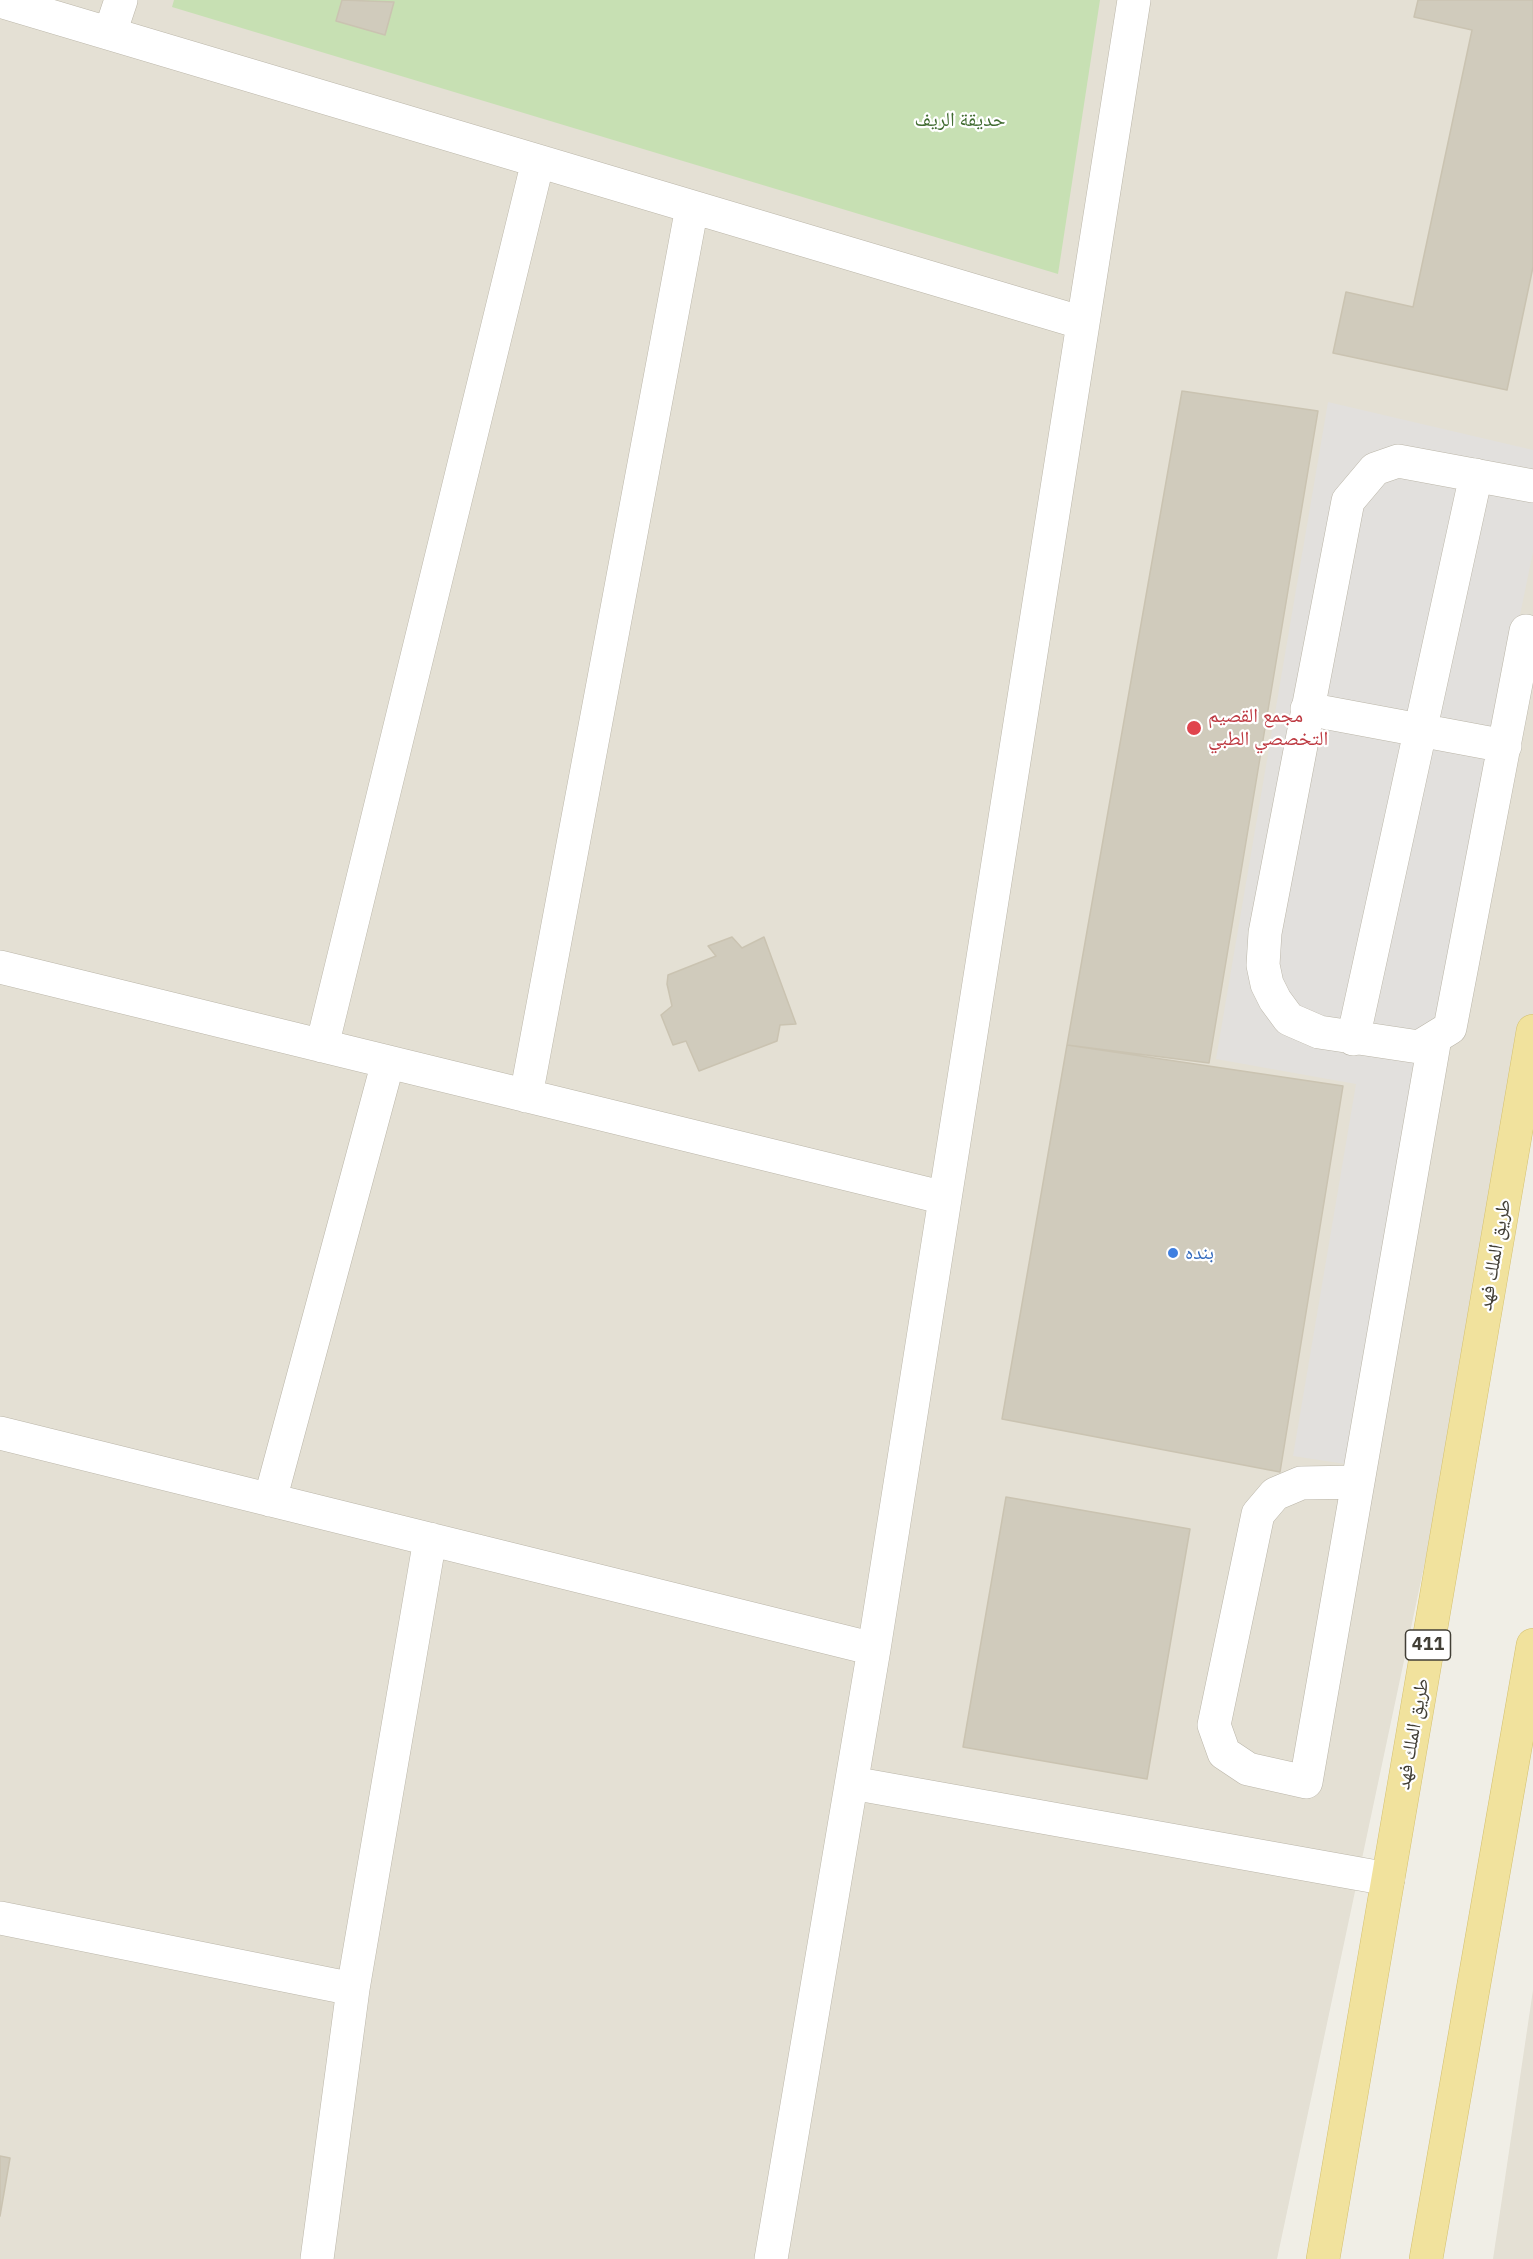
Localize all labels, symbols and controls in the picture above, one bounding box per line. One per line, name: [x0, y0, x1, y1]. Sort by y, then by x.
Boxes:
park label: حديقة الريف: [915, 108, 1005, 132]
place label: مجمع القصيم التخصصي الطبي: [1208, 704, 1328, 751]
marker: مجمع القصيم التخصصي الطبي: [1185, 719, 1203, 737]
street label: طريق الملك فهد: [1473, 1197, 1517, 1313]
place label: بنده: [1185, 1241, 1214, 1265]
marker: بنده: [1166, 1246, 1180, 1260]
road number: 411: [1406, 1630, 1450, 1660]
street label: طريق الملك فهد: [1391, 1676, 1435, 1792]

